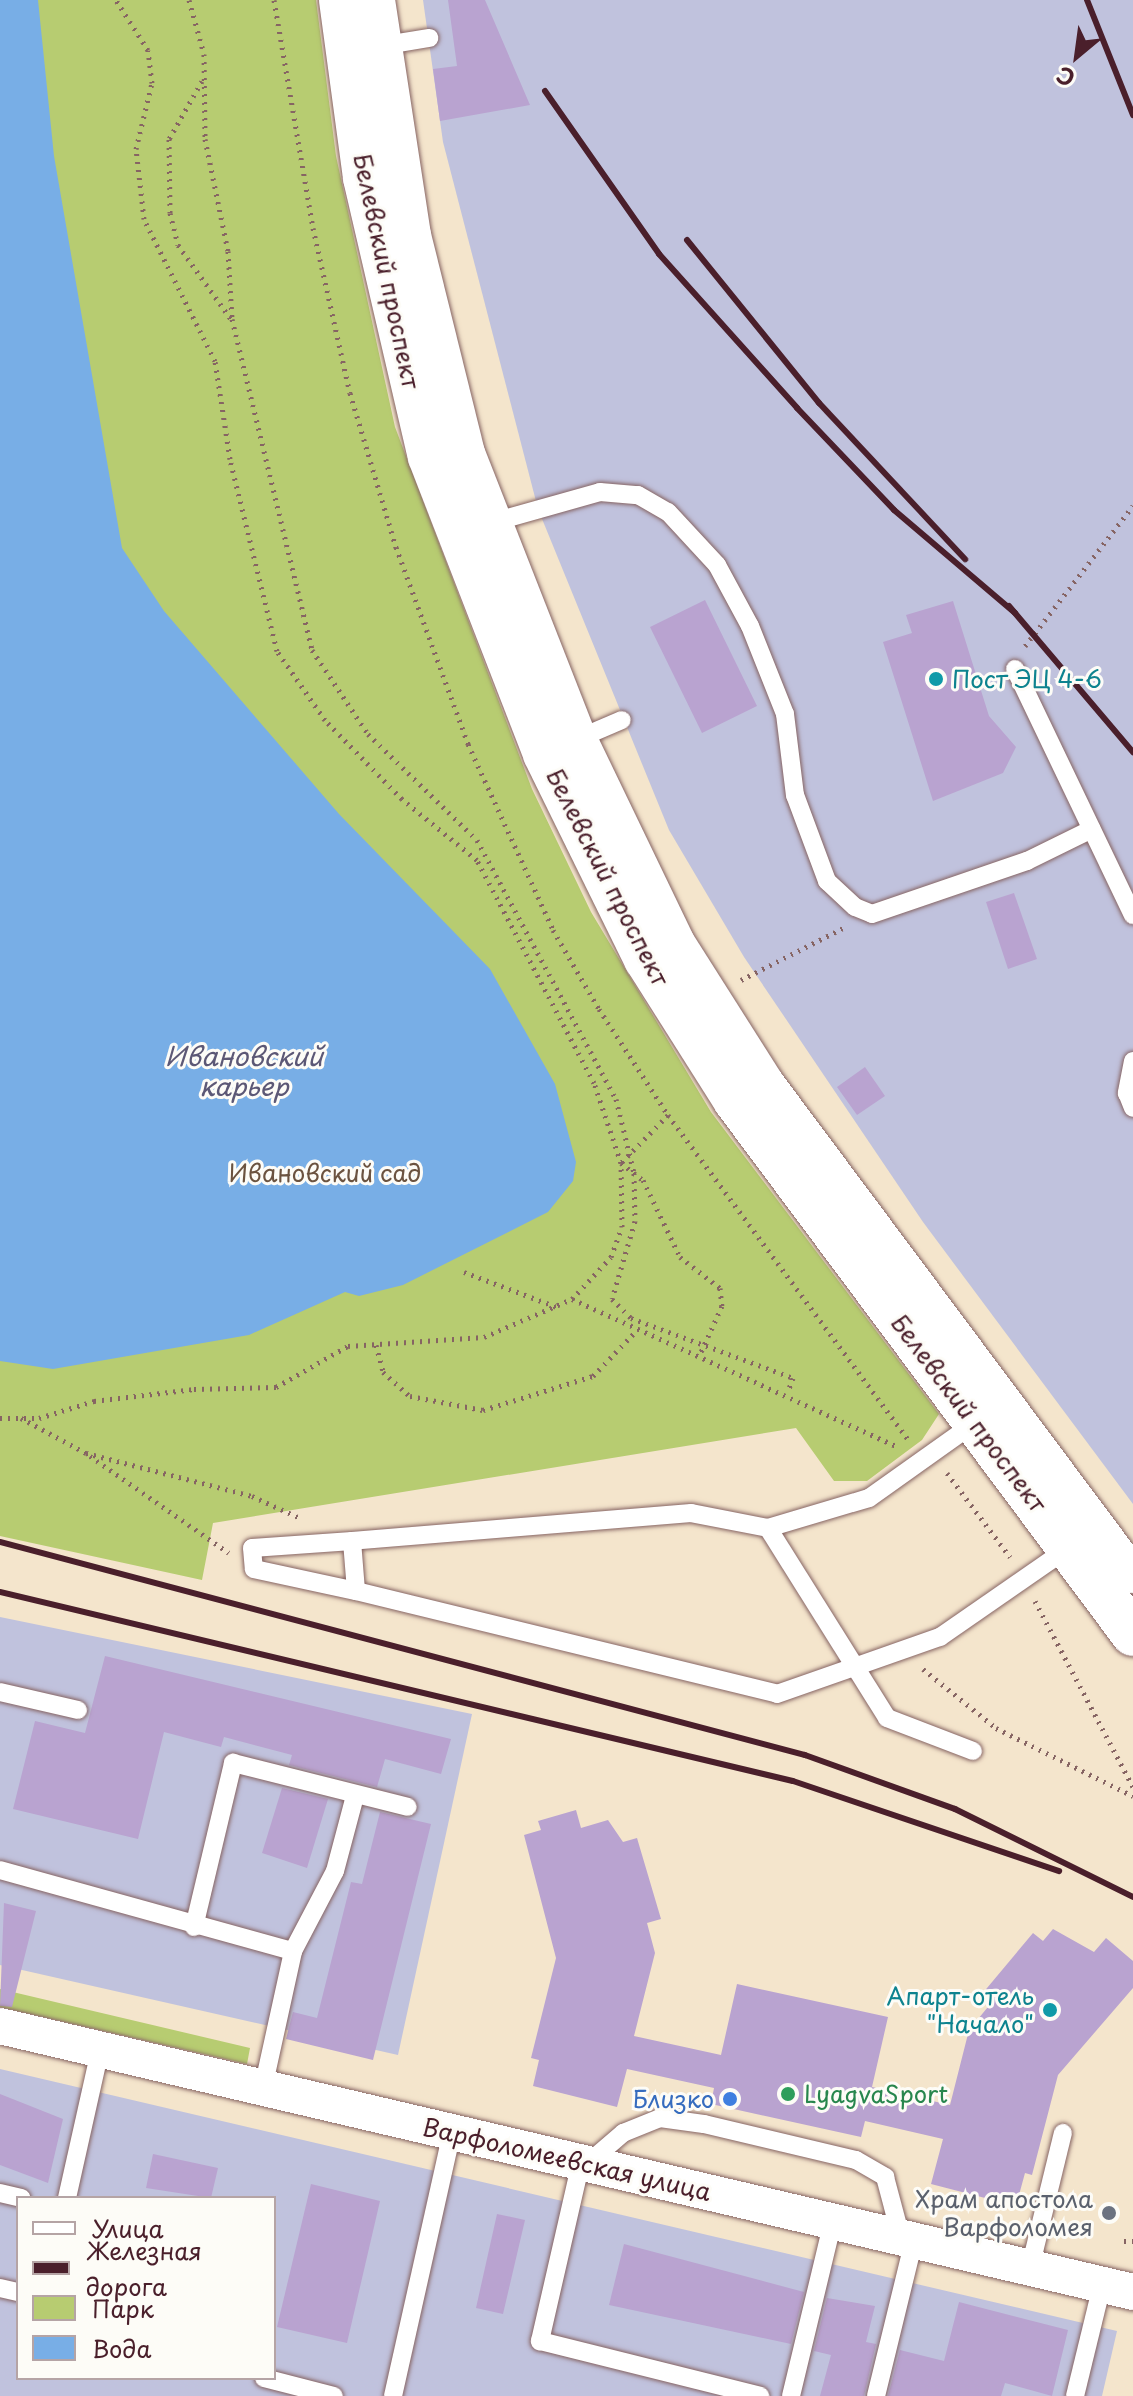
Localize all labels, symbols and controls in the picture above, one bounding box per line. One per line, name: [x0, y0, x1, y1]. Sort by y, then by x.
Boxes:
north arrow: [1037, 16, 1117, 96]
text: С: [1050, 59, 1080, 96]
street label: Белевский проспект: [348, 150, 426, 392]
place label: Пост ЭЦ 4-6: [952, 665, 1103, 693]
marker: Пост ЭЦ 4-6: [927, 670, 945, 688]
street label: Белевский проспект: [541, 763, 675, 991]
water label: Ивановский карьер: [165, 1040, 323, 1102]
park label: Ивановский сад: [228, 1159, 422, 1187]
street label: Белевский проспект: [885, 1308, 1053, 1518]
place label: Апарт-отель "Начало": [886, 1982, 1034, 2038]
marker: Апарт-отель "Начало": [1041, 2001, 1059, 2019]
place label: LyagvaSport: [804, 2080, 948, 2108]
place label: Близко: [633, 2085, 714, 2113]
marker: LyagvaSport: [779, 2085, 797, 2103]
marker: Близко: [721, 2090, 739, 2108]
street label: Варфоломеевская улица: [419, 2112, 715, 2206]
place label: Храм апостола Варфоломея: [914, 2185, 1093, 2241]
legend: [16, 2196, 276, 2380]
marker: Храм апостола Варфоломея: [1100, 2204, 1118, 2222]
text: Улица: [92, 2210, 164, 2246]
text: Железная дорога: [86, 2232, 202, 2304]
text: Парк: [92, 2290, 154, 2326]
text: Вода: [92, 2330, 151, 2366]

